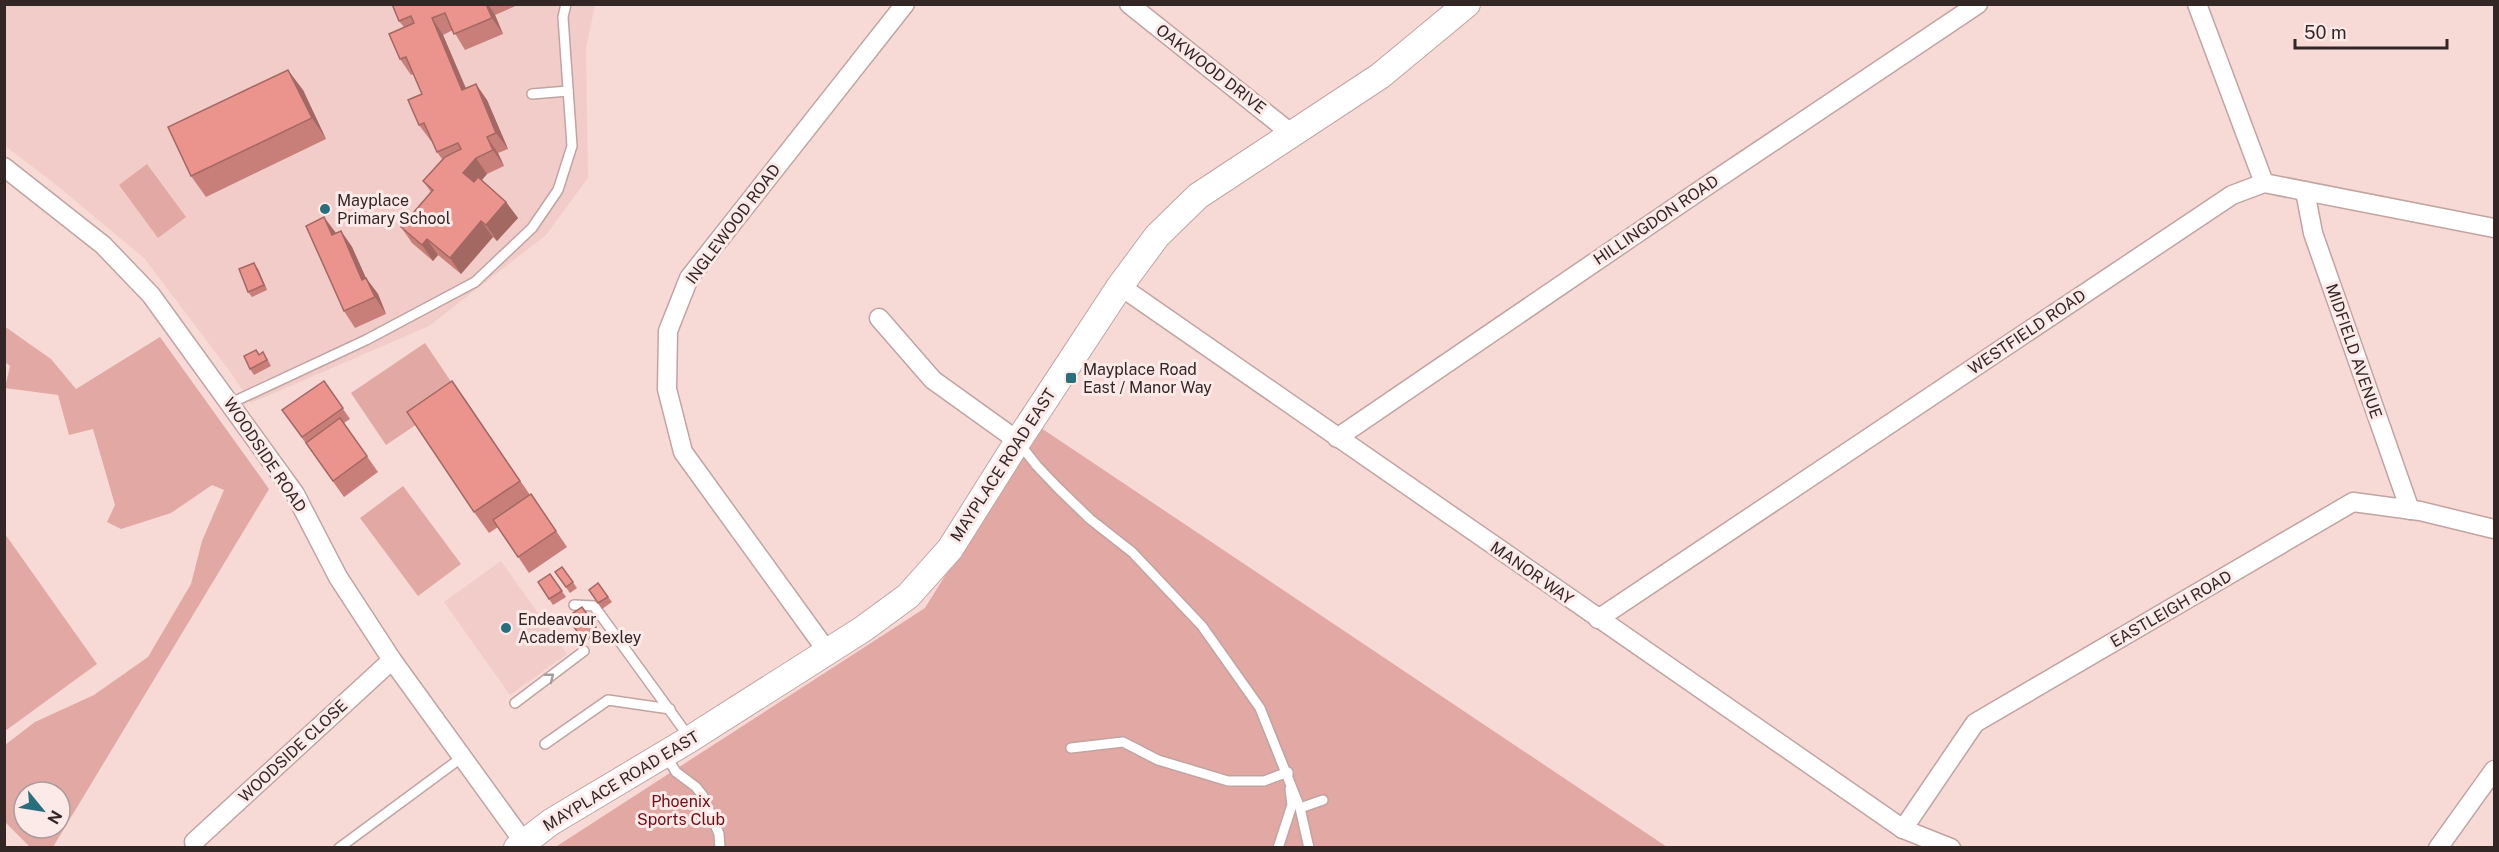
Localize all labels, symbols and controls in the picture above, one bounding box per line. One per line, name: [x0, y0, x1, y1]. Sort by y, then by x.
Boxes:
scale bar: [2295, 12, 2446, 50]
street label: OAKWOOD DRIVE: [1152, 20, 1270, 118]
text: 50 m: [2304, 22, 2347, 43]
street label: INGLEWOOD ROAD: [682, 160, 784, 288]
street label: HILLINGDON ROAD: [1590, 171, 1722, 269]
place label: Mayplace Primary School: [337, 191, 451, 228]
marker: Mayplace Primary School: [318, 202, 332, 216]
street label: MIDFIELD AVENUE: [2322, 281, 2386, 421]
street label: WESTFIELD ROAD: [1965, 286, 2089, 378]
place label: Mayplace Road East / Manor Way: [1083, 360, 1212, 397]
marker: Mayplace Road East / Manor Way: [1064, 371, 1078, 385]
street label: MAYPLACE ROAD EAST: [946, 385, 1060, 545]
street label: WOODSIDE ROAD: [220, 394, 310, 516]
street label: MANOR WAY: [1487, 537, 1577, 609]
street label: EASTLEIGH ROAD: [2107, 567, 2235, 651]
place label: Endeavour Academy Bexley: [518, 610, 642, 647]
marker: Endeavour Academy Bexley: [499, 621, 513, 635]
one-way arrow: [543, 674, 554, 685]
street label: WOODSIDE CLOSE: [235, 696, 351, 806]
street label: MAYPLACE ROAD EAST: [540, 727, 703, 835]
north arrow: [12, 780, 72, 840]
park label: Phoenix Sports Club: [637, 792, 725, 829]
text: N: [43, 807, 66, 827]

